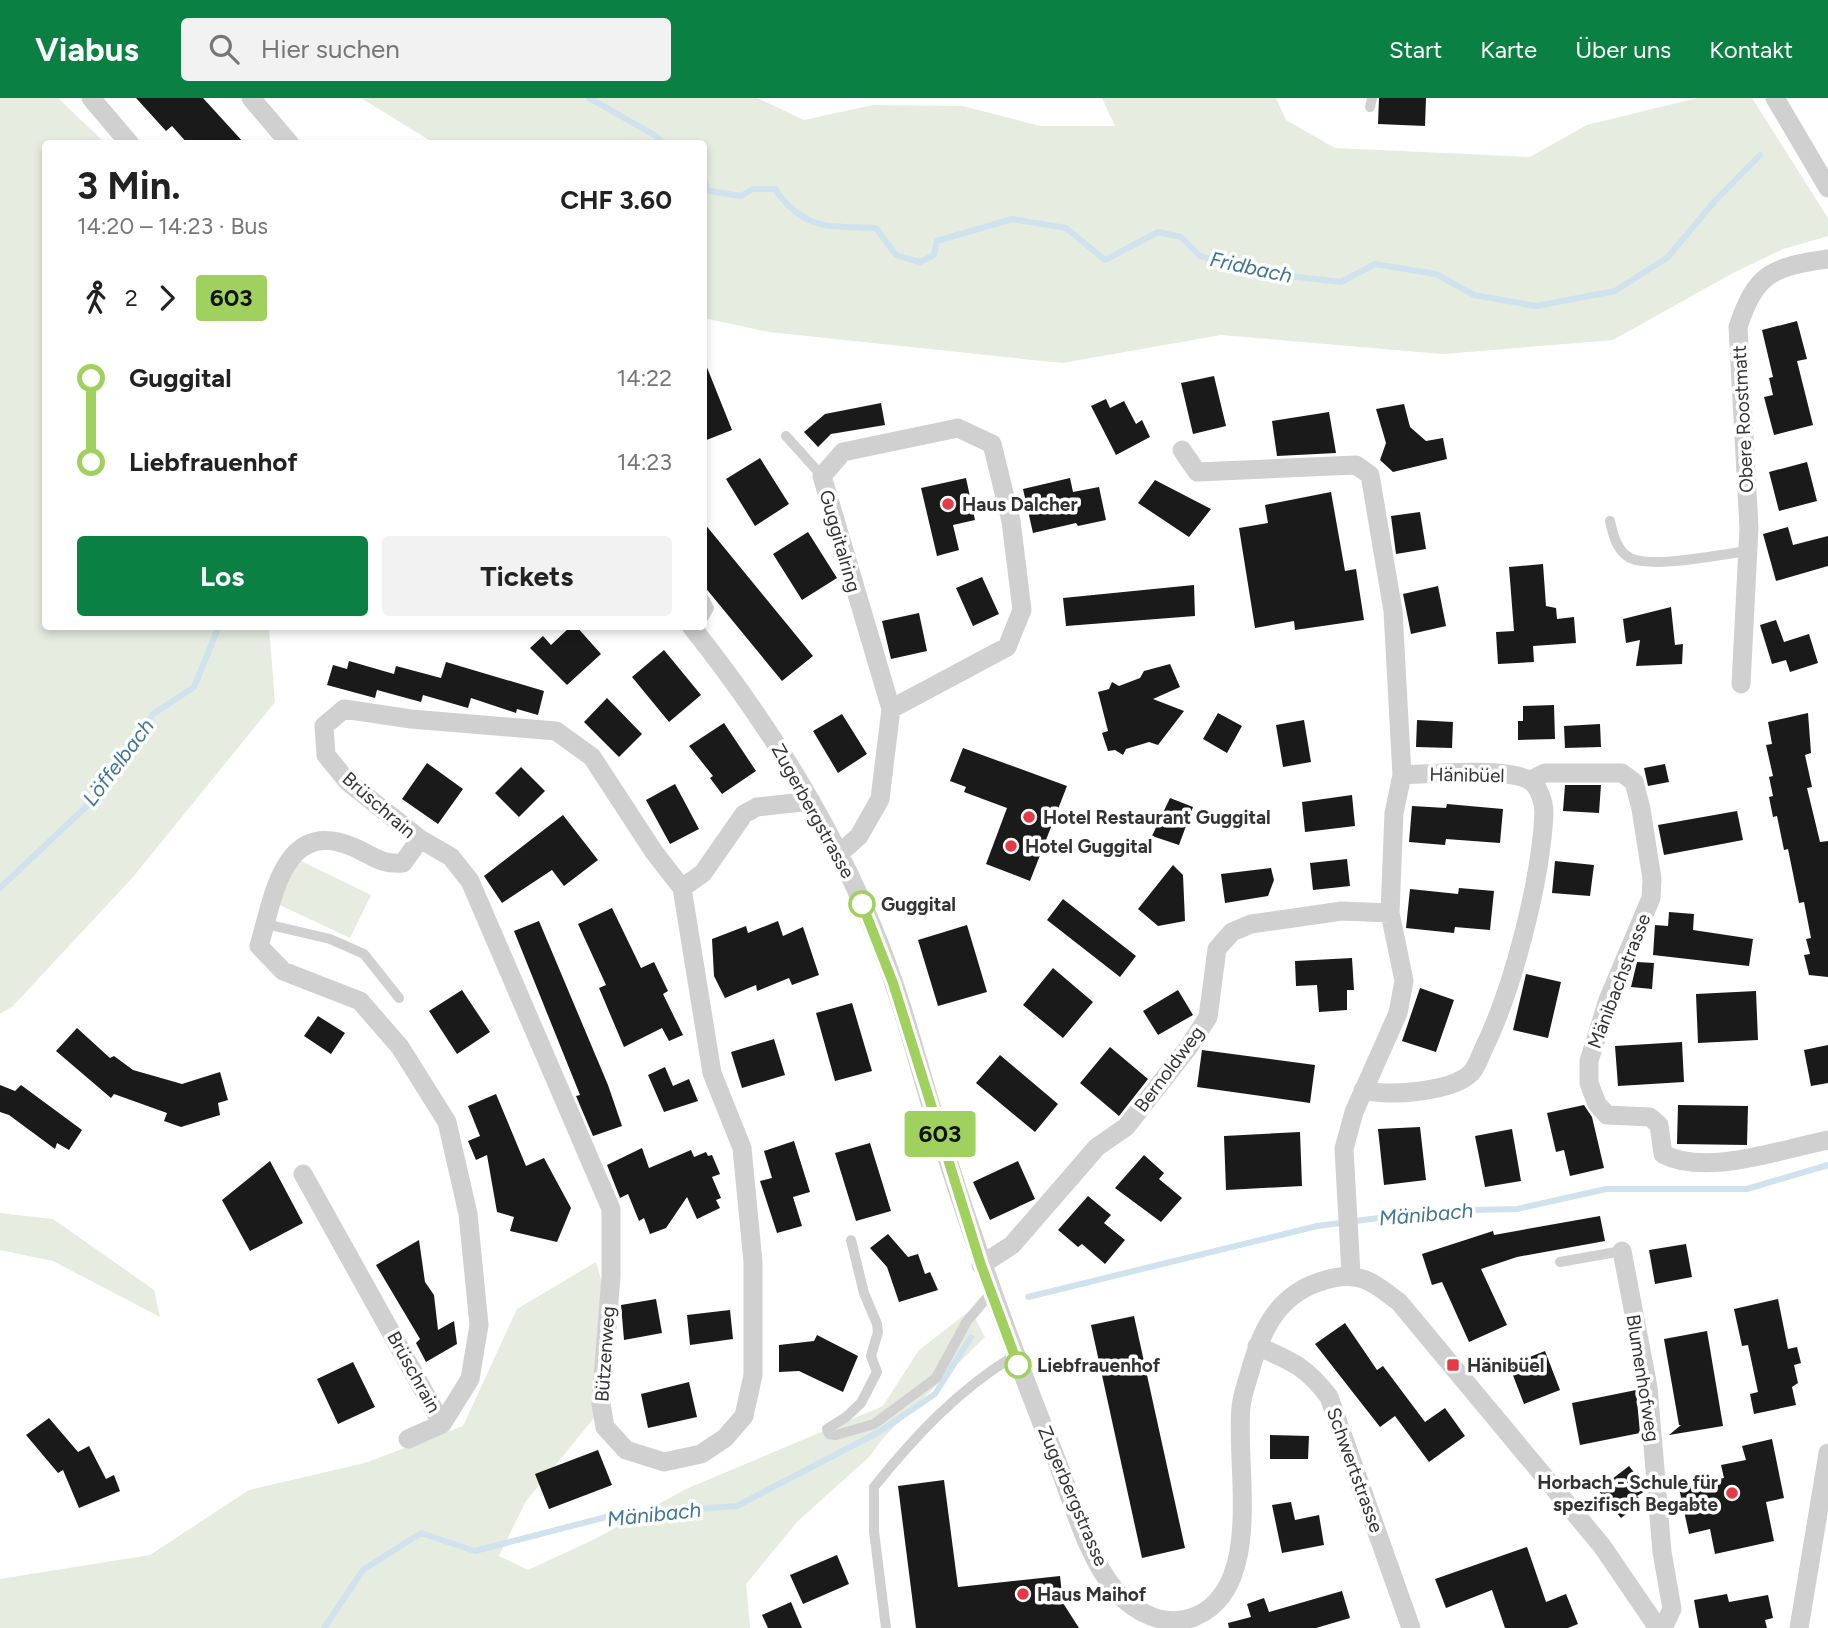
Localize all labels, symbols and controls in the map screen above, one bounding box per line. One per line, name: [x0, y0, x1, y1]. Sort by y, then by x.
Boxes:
search box: [181, 18, 671, 81]
text: Viabus: [35, 30, 139, 69]
icon: search: [205, 30, 243, 68]
text: Hier suchen: [261, 33, 400, 65]
text: Start: [1389, 35, 1442, 64]
text: Karte: [1480, 35, 1537, 64]
text: Über uns: [1575, 35, 1671, 64]
text: Kontakt: [1709, 35, 1793, 64]
text: 3 Min.: [77, 163, 181, 209]
text: CHF 3.60: [560, 184, 672, 216]
text: 14:20 – 14:23 · Bus: [77, 212, 268, 240]
water label: Fridbach: [1208, 246, 1295, 288]
icon: walk: [77, 279, 115, 317]
icon: forward: [148, 279, 186, 317]
text: 603: [210, 283, 253, 312]
text: 2: [125, 284, 138, 312]
street label: Obere Roostmatt: [1728, 345, 1758, 493]
text: Guggital: [129, 362, 232, 394]
text: 14:22: [617, 364, 672, 392]
text: Liebfrauenhof: [129, 446, 298, 478]
text: 14:23: [617, 448, 672, 476]
street label: Guggitalring: [814, 487, 866, 595]
place label: Haus Dalcher: [962, 493, 1078, 516]
marker: Haus Dalcher: [940, 496, 956, 512]
button: Los: [77, 536, 368, 616]
button: Tickets: [382, 536, 672, 616]
water label: Löffelbach: [77, 713, 159, 810]
street label: Zugerbergstrasse: [767, 740, 859, 882]
street label: Hänibüel: [1429, 763, 1505, 787]
street label: Brüschrain: [338, 767, 420, 843]
place label: Hotel Restaurant Guggital: [1043, 806, 1271, 829]
marker: Hotel Restaurant Guggital: [1021, 809, 1037, 825]
place label: Hotel Guggital: [1025, 835, 1152, 858]
marker: Hotel Guggital: [1003, 838, 1019, 854]
marker: Guggital: [849, 891, 875, 917]
place label: Guggital: [881, 893, 956, 916]
street label: Mänibachstrasse: [1583, 910, 1655, 1052]
street label: Bernoldweg: [1129, 1022, 1209, 1116]
line badge: 603: [900, 1111, 980, 1157]
text: 603: [919, 1119, 961, 1148]
water label: Mänibach: [1378, 1197, 1474, 1231]
street label: Bützenweg: [590, 1305, 620, 1403]
street label: Blumenhofweg: [1622, 1313, 1664, 1443]
street label: Brüschrain: [382, 1327, 446, 1417]
marker: Liebfrauenhof: [1005, 1352, 1031, 1378]
place label: Liebfrauenhof: [1037, 1354, 1161, 1377]
place label: Hänibüel: [1467, 1354, 1544, 1377]
marker: Hänibüel: [1445, 1357, 1461, 1373]
street label: Schwertstrasse: [1322, 1404, 1388, 1536]
street label: Zugerbergstrasse: [1033, 1422, 1113, 1570]
place label: Horbach - Schule für spezifisch Begabte: [1537, 1471, 1718, 1516]
marker: Horbach - Schule für spezifisch Begabte: [1724, 1485, 1740, 1501]
water label: Mänibach: [606, 1497, 703, 1531]
place label: Haus Maihof: [1037, 1583, 1147, 1606]
marker: Haus Maihof: [1015, 1586, 1031, 1602]

